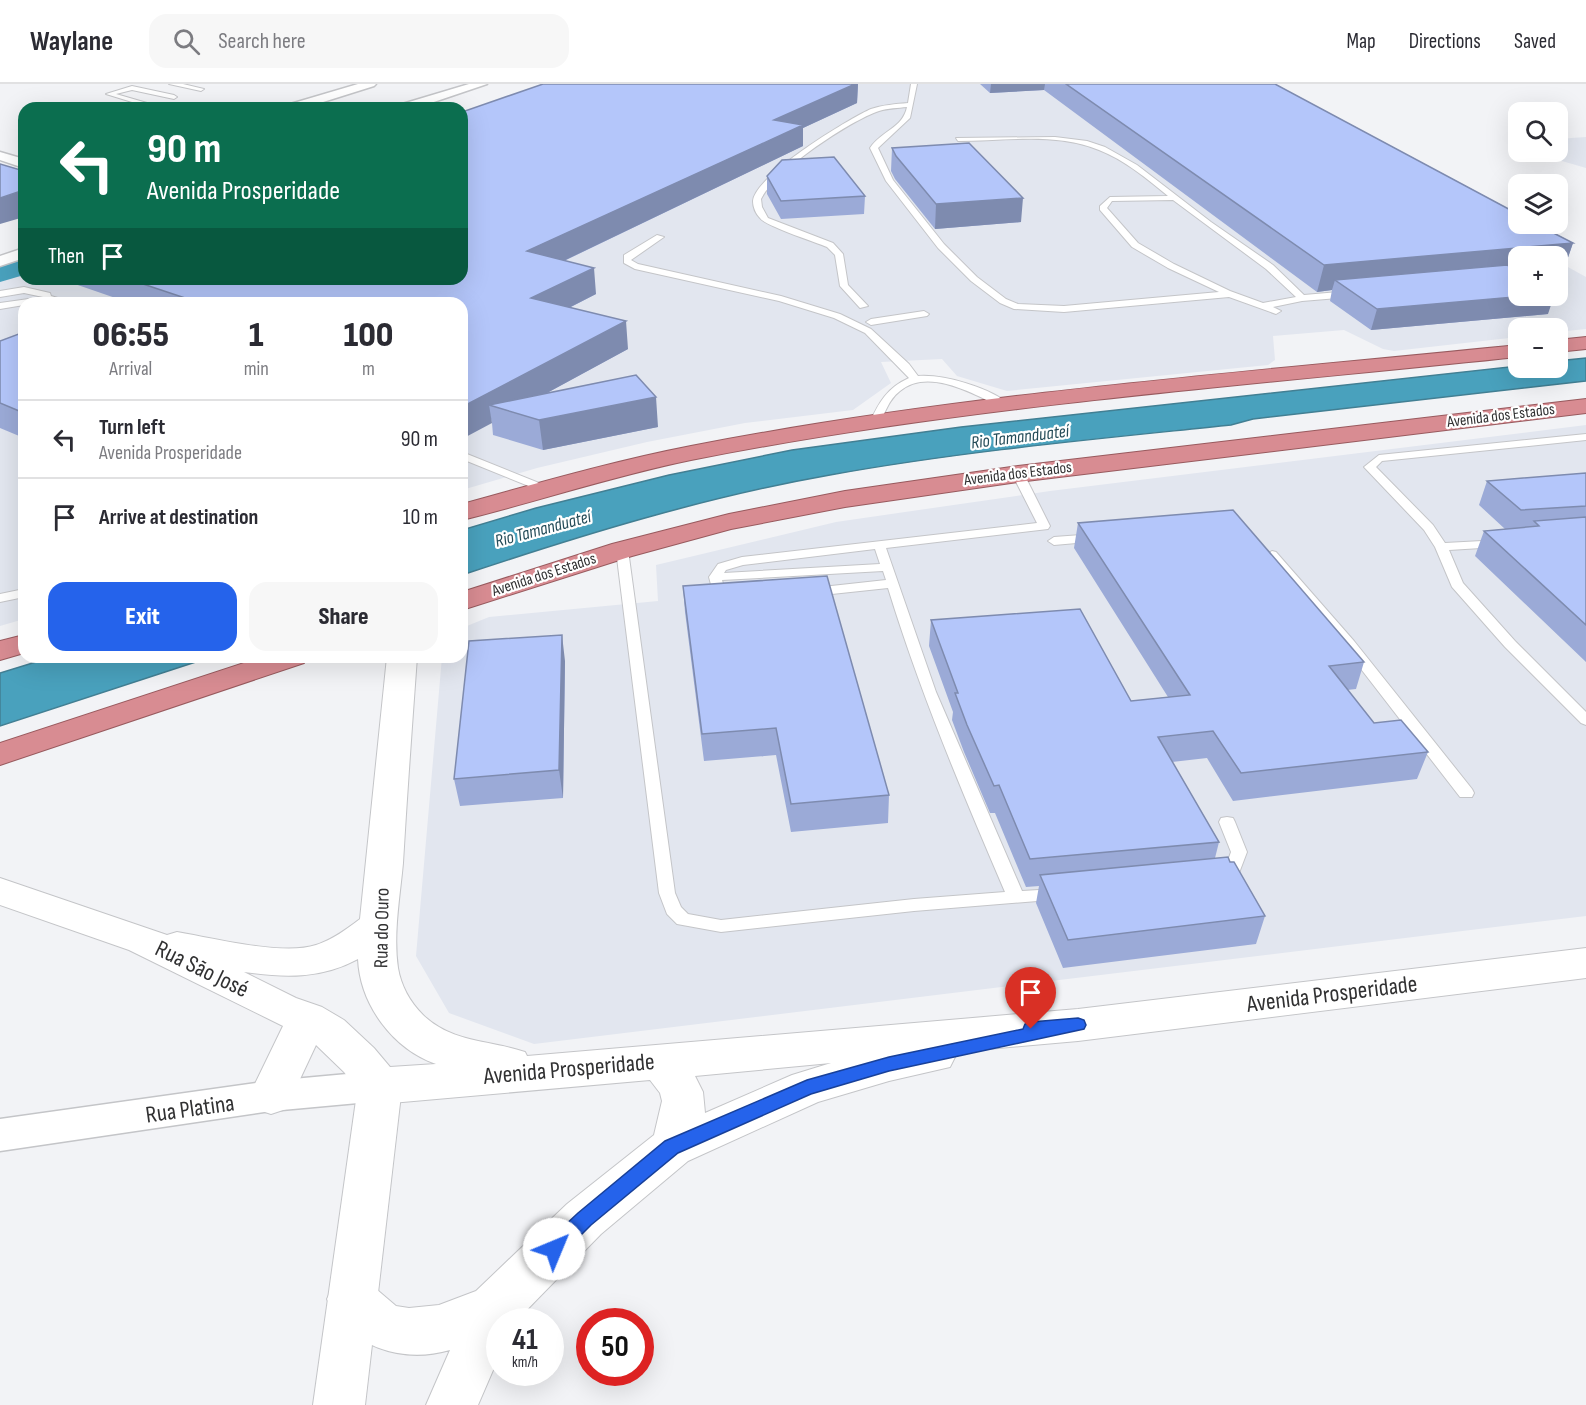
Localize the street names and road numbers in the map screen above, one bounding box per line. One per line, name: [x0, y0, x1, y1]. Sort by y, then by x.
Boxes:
street label: Avenida dos Estados: [1445, 400, 1556, 432]
street label: Avenida dos Estados: [962, 458, 1073, 490]
street label: Avenida dos Estados: [489, 549, 599, 601]
street label: Rua do Ouro: [369, 888, 395, 968]
street label: Rua São José: [150, 934, 254, 1004]
street label: Avenida Prosperidade: [1244, 969, 1419, 1019]
street label: Avenida Prosperidade: [481, 1047, 656, 1091]
street label: Rua Platina: [144, 1088, 236, 1130]

